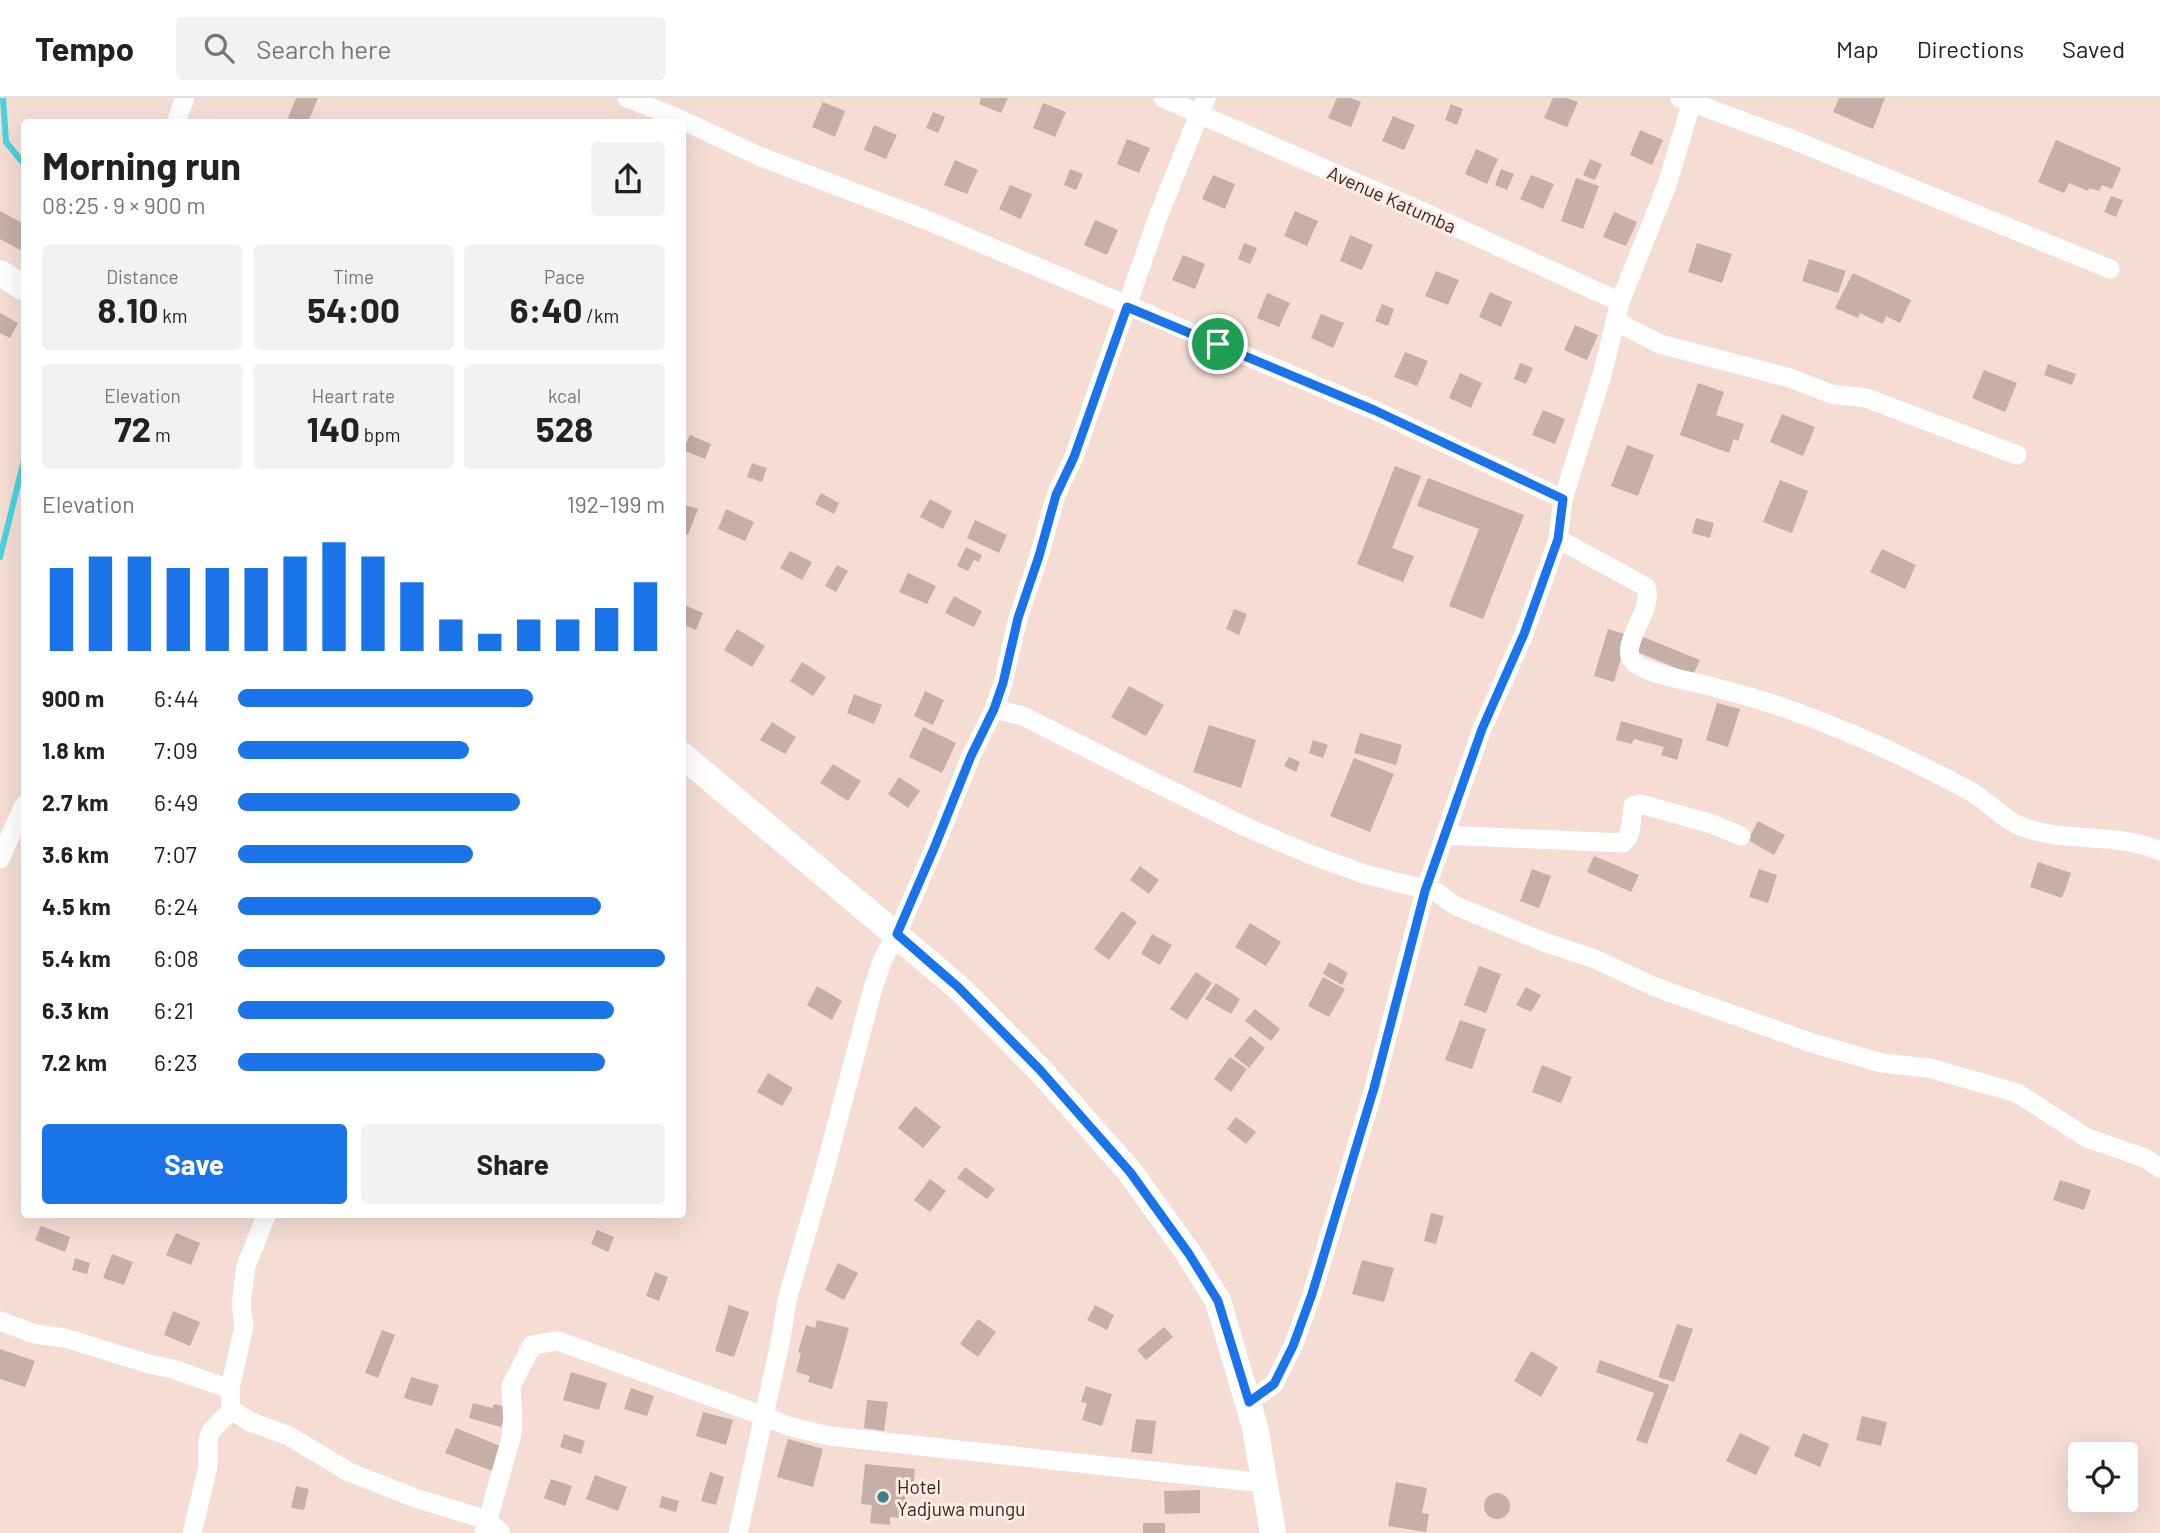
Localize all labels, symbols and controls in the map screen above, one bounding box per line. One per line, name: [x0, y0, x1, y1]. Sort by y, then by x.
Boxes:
search box: [176, 17, 666, 80]
text: Tempo: [35, 28, 134, 68]
icon: search: [200, 29, 238, 67]
text: Search here: [256, 33, 391, 64]
text: Map: [1836, 34, 1879, 63]
text: Directions: [1917, 34, 2024, 63]
text: Saved: [2062, 34, 2125, 63]
text: Morning run: [42, 142, 241, 188]
button: share: [591, 142, 665, 216]
street label: Avenue Katumba: [1324, 160, 1460, 238]
text: 08:25 · 9 × 900 m: [42, 191, 205, 219]
text: Distance: [106, 265, 179, 288]
text: Time: [333, 265, 374, 288]
text: Pace: [544, 265, 585, 288]
text: 8.10: [98, 288, 158, 330]
text: 54:00: [307, 288, 400, 330]
text: 6:40: [510, 288, 583, 330]
text: km: [158, 304, 187, 327]
text: /km: [583, 304, 619, 327]
pin: [1188, 314, 1248, 374]
icon: arrive: [1199, 325, 1237, 363]
text: Elevation: [104, 384, 181, 407]
text: Heart rate: [312, 384, 395, 407]
text: kcal: [548, 384, 581, 407]
text: 72: [114, 407, 151, 449]
text: 140: [307, 407, 360, 449]
text: 528: [536, 407, 593, 449]
text: m: [151, 423, 171, 446]
text: bpm: [360, 423, 400, 446]
text: Elevation: [42, 490, 135, 518]
text: 192–199 m: [567, 490, 665, 518]
text: 900 m: [42, 684, 104, 712]
text: 6:44: [154, 684, 199, 712]
text: 1.8 km: [42, 736, 105, 764]
text: 7:09: [154, 736, 198, 764]
text: 2.7 km: [42, 788, 109, 816]
text: 6:49: [154, 788, 198, 816]
text: 3.6 km: [42, 840, 109, 868]
text: 7:07: [154, 840, 197, 868]
text: 4.5 km: [42, 892, 111, 920]
text: 6:24: [154, 892, 199, 920]
text: 5.4 km: [42, 944, 111, 972]
text: 6:08: [154, 944, 199, 972]
text: 6.3 km: [42, 996, 109, 1024]
text: 6:21: [154, 996, 194, 1024]
text: 7.2 km: [42, 1048, 107, 1076]
text: 6:23: [154, 1048, 198, 1076]
button: Save: [42, 1124, 347, 1204]
button: Share: [361, 1124, 665, 1204]
map controls: [2068, 1442, 2138, 1512]
button: locate: [2068, 1442, 2138, 1512]
place label: Hotel Yadjuwa mungu: [897, 1475, 1025, 1520]
marker: Hotel Yadjuwa mungu: [875, 1489, 891, 1505]

